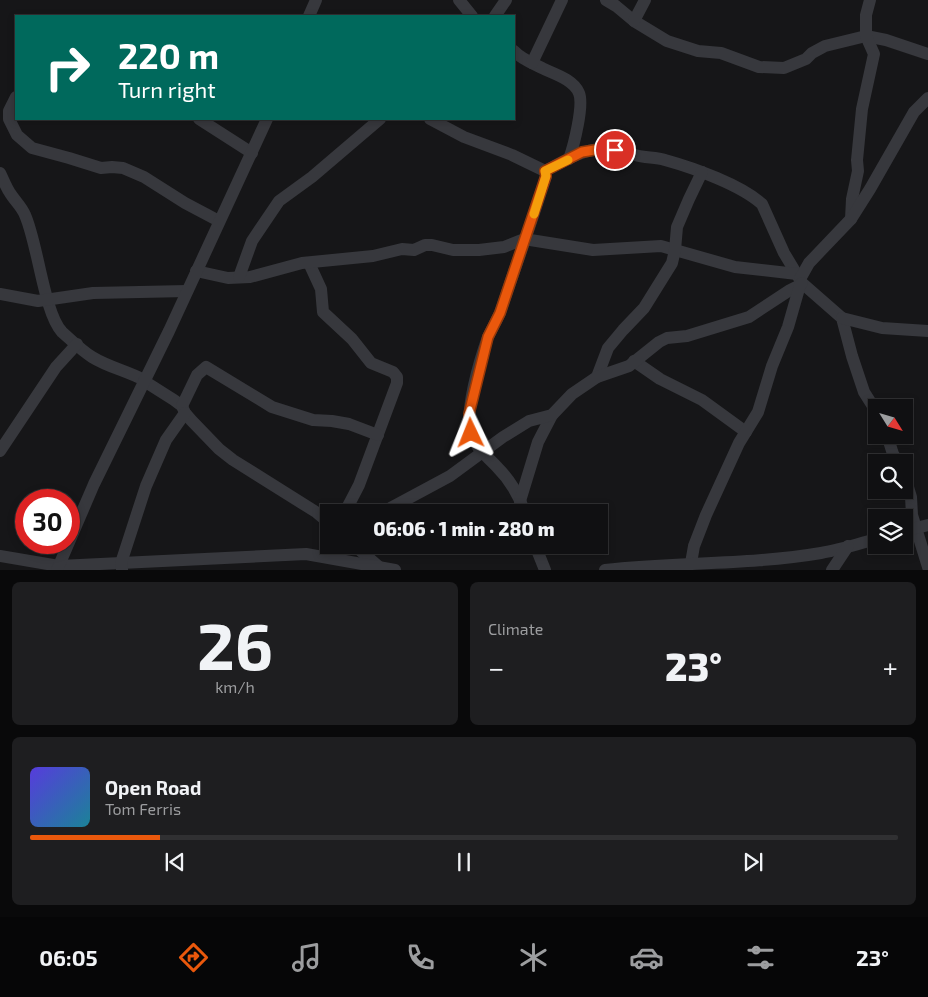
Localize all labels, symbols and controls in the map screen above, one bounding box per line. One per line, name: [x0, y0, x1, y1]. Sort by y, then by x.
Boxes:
text: 220 m: [118, 34, 219, 76]
icon: right: [35, 35, 100, 100]
text: Turn right: [118, 76, 216, 102]
pin: [594, 129, 636, 171]
icon: arrive: [601, 136, 629, 164]
north arrow: [868, 399, 912, 444]
map controls: [868, 399, 913, 554]
position arrow: [444, 406, 496, 458]
button: search: [868, 454, 913, 499]
speed limit sign: 30: [15, 489, 80, 554]
button: layers: [868, 509, 913, 554]
text: 06:06 · 1 min · 280 m: [373, 517, 555, 540]
text: 26: [197, 605, 273, 683]
text: Climate: [488, 619, 543, 638]
text: 23°: [665, 643, 722, 689]
text: −: [488, 650, 504, 684]
text: +: [883, 650, 898, 684]
text: km/h: [215, 677, 255, 696]
text: Open Road: [105, 776, 201, 799]
text: Tom Ferris: [105, 799, 181, 818]
icon: previous: [161, 848, 189, 876]
icon: pause: [450, 848, 478, 876]
icon: next: [739, 848, 767, 876]
icon: directions: [176, 940, 211, 975]
icon: music: [289, 940, 324, 975]
icon: phone: [403, 940, 438, 975]
icon: climate: [516, 940, 551, 975]
icon: car: [629, 940, 664, 975]
icon: filters: [743, 940, 778, 975]
text: 06:05: [39, 944, 98, 970]
text: 23°: [856, 944, 889, 970]

